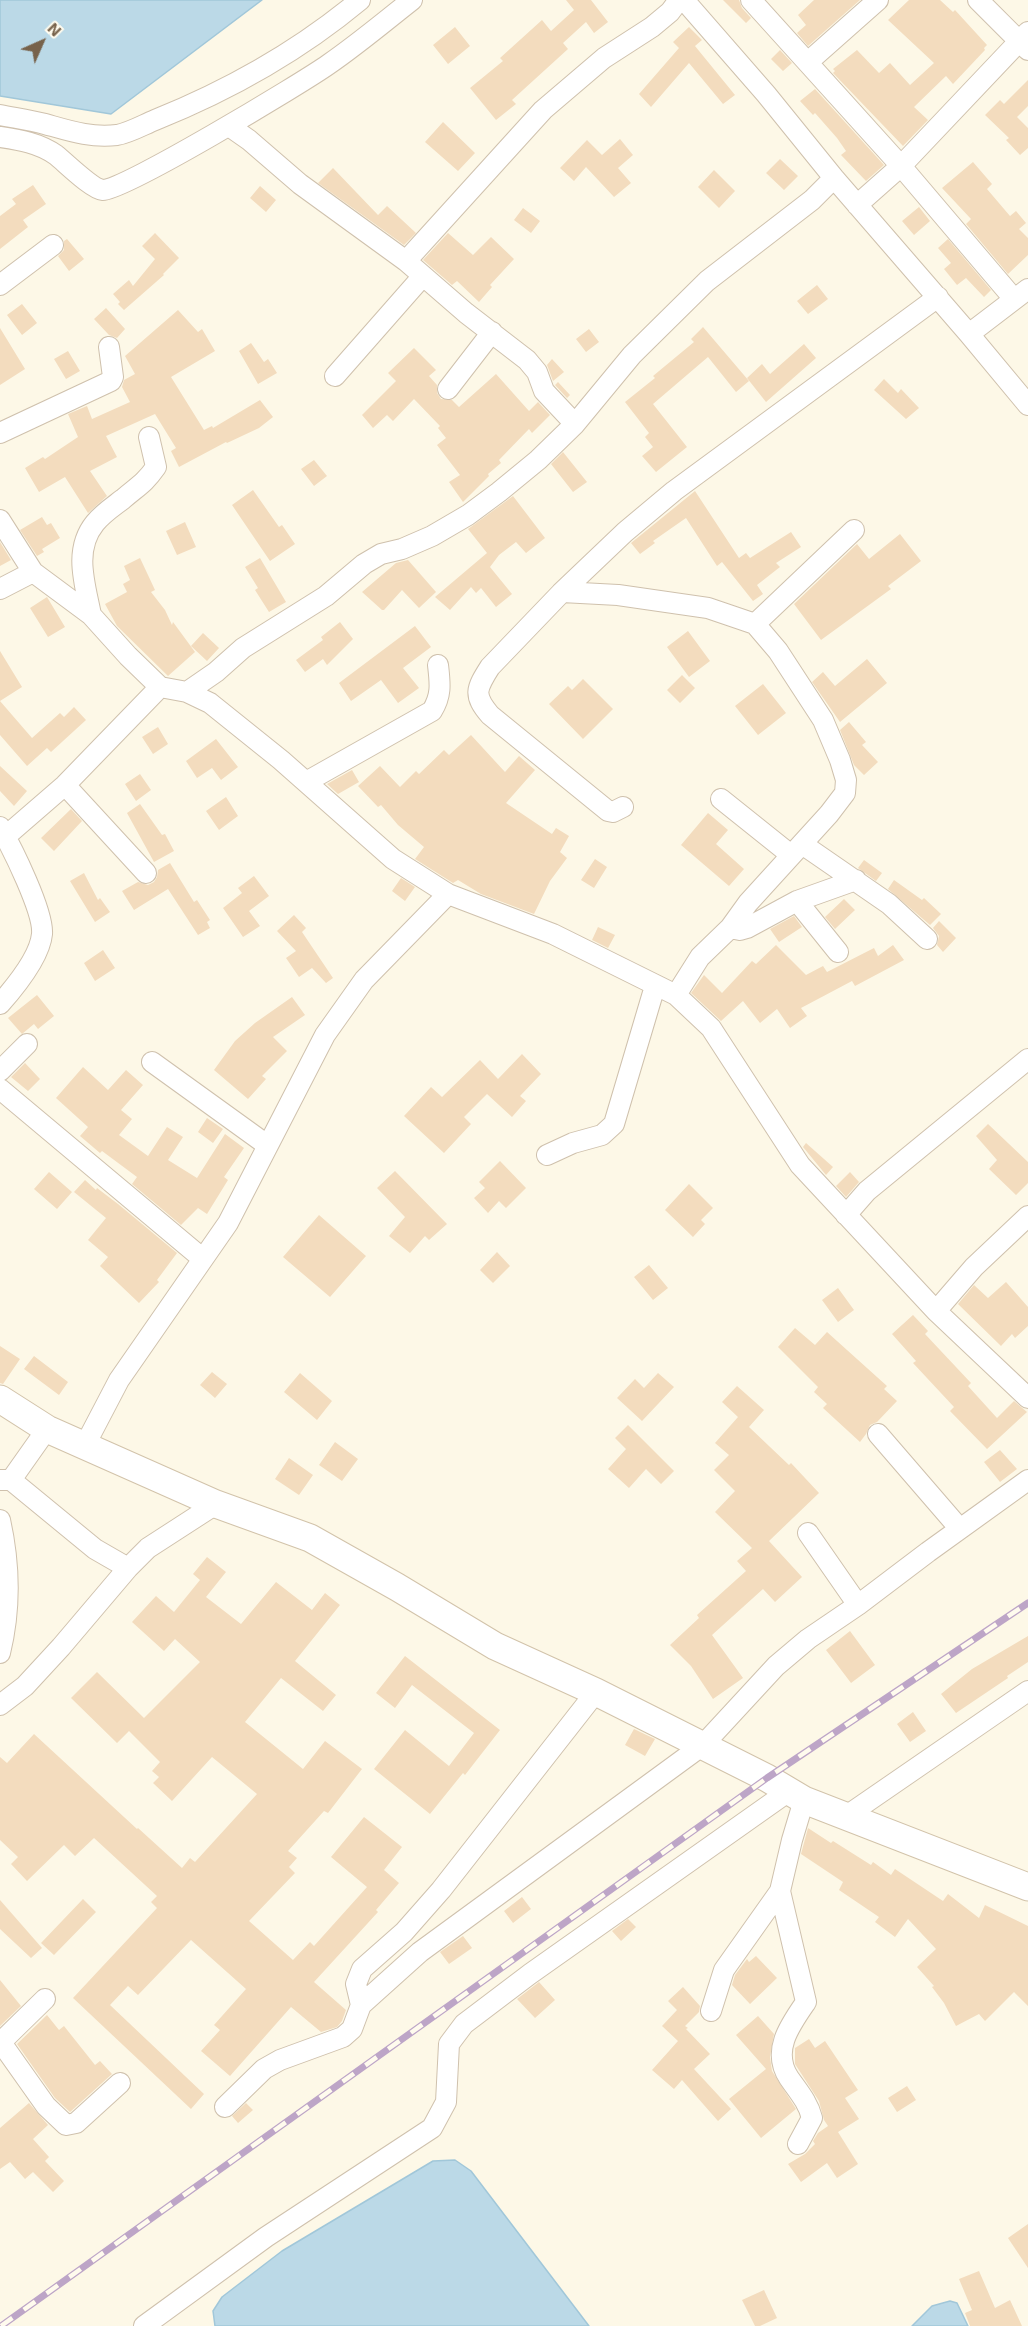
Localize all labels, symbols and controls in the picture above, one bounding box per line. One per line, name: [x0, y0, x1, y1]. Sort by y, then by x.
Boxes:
north arrow: [12, 12, 72, 72]
text: N: [44, 18, 66, 40]

